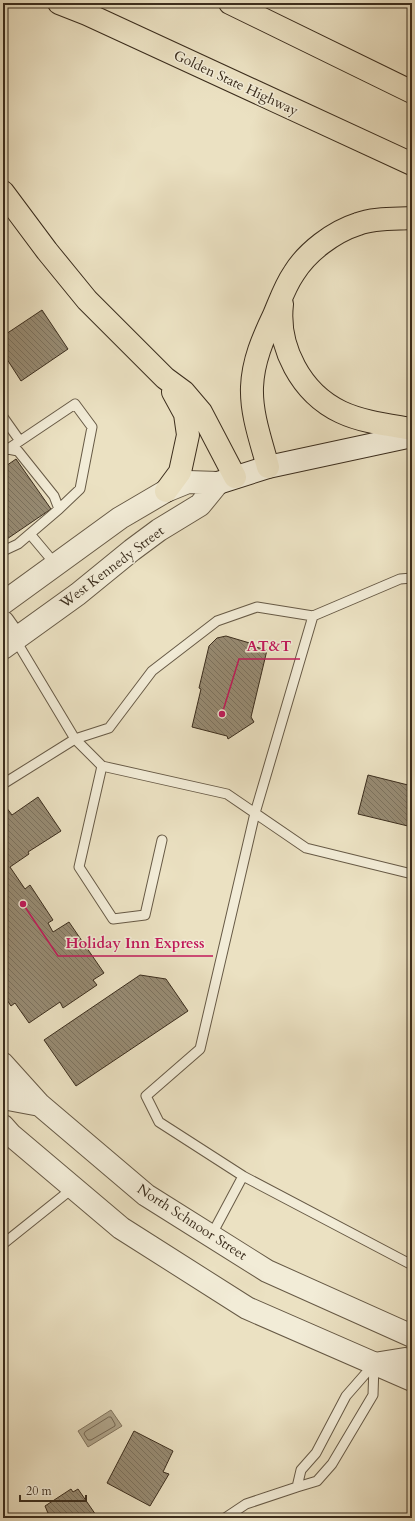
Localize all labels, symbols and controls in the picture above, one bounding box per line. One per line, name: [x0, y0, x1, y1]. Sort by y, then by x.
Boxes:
street label: Golden State Highway: [171, 46, 302, 121]
street label: West Kennedy Street: [55, 521, 168, 613]
callout: AT&T: [239, 632, 300, 659]
text: AT&T: [247, 636, 291, 656]
callout: Holiday Inn Express: [58, 929, 213, 956]
text: Holiday Inn Express: [65, 933, 205, 953]
street label: North Schnoor Street: [133, 1179, 251, 1265]
scale bar: [20, 1477, 86, 1503]
text: 20 m: [26, 1483, 53, 1499]

